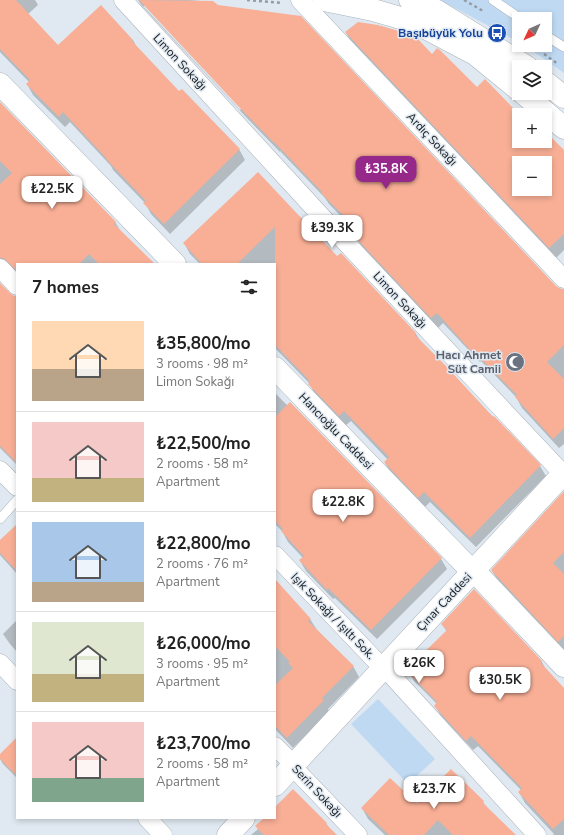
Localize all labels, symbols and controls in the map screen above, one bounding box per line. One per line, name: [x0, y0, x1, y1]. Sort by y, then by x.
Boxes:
north arrow: [512, 12, 552, 52]
map controls: [512, 12, 552, 196]
bus stop icon: Başıbüyük Yolu: [486, 22, 508, 44]
place label: Başıbüyük Yolu: [398, 25, 483, 41]
street label: Limon Sokağı: [149, 30, 211, 94]
button: layers: [512, 60, 552, 100]
button: +: [512, 108, 552, 148]
street label: Ardıç Sokağı: [403, 109, 461, 169]
pin: ₺35.8K: [353, 156, 419, 190]
button: −: [512, 156, 552, 196]
text: ₺35.8K: [364, 160, 408, 178]
pin: ₺22.5K: [19, 176, 85, 210]
text: ₺22.5K: [30, 180, 74, 198]
pin: ₺39.3K: [299, 215, 365, 249]
text: ₺39.3K: [310, 219, 354, 237]
street label: Limon Sokağı: [369, 268, 431, 332]
text: 7 homes: [32, 276, 99, 299]
icon: filters: [238, 276, 260, 298]
text: ₺35,800/mo: [156, 332, 250, 355]
icon: home: [64, 337, 112, 385]
place label: Hacı Ahmet Süt Camii: [436, 347, 501, 377]
mosque icon: Hacı Ahmet Süt Camii: [504, 351, 526, 373]
text: 3 rooms · 98 m²: [156, 355, 248, 373]
text: Limon Sokağı: [156, 373, 234, 391]
street label: Hancıoğlu Caddesi: [295, 389, 377, 473]
text: ₺22,500/mo: [156, 432, 250, 455]
icon: home: [64, 438, 112, 486]
text: 2 rooms · 58 m²: [156, 455, 248, 473]
text: Apartment: [156, 473, 219, 491]
pin: ₺22.8K: [310, 489, 376, 523]
text: ₺22.8K: [321, 493, 365, 511]
text: ₺22,800/mo: [156, 532, 250, 555]
icon: home: [64, 538, 112, 586]
text: 2 rooms · 76 m²: [156, 555, 248, 573]
street label: Işık Sokağı / Işıltı Sok.: [287, 569, 379, 663]
street label: Çınar Caddesi: [413, 569, 475, 635]
text: Apartment: [156, 573, 219, 591]
text: ₺26,000/mo: [156, 632, 250, 655]
icon: home: [64, 638, 112, 686]
pin: ₺26K: [395, 650, 443, 684]
text: ₺26K: [403, 654, 435, 672]
text: 3 rooms · 95 m²: [156, 655, 248, 673]
pin: ₺30.5K: [467, 667, 533, 701]
text: ₺30.5K: [478, 671, 522, 689]
text: Apartment: [156, 673, 219, 691]
text: ₺23,700/mo: [156, 732, 250, 755]
icon: home: [64, 738, 112, 786]
text: 2 rooms · 58 m²: [156, 755, 248, 773]
street label: Serin Sokağı: [288, 761, 346, 821]
text: Apartment: [156, 773, 219, 791]
pin: ₺23.7K: [401, 776, 467, 810]
text: ₺23.7K: [412, 780, 456, 798]

